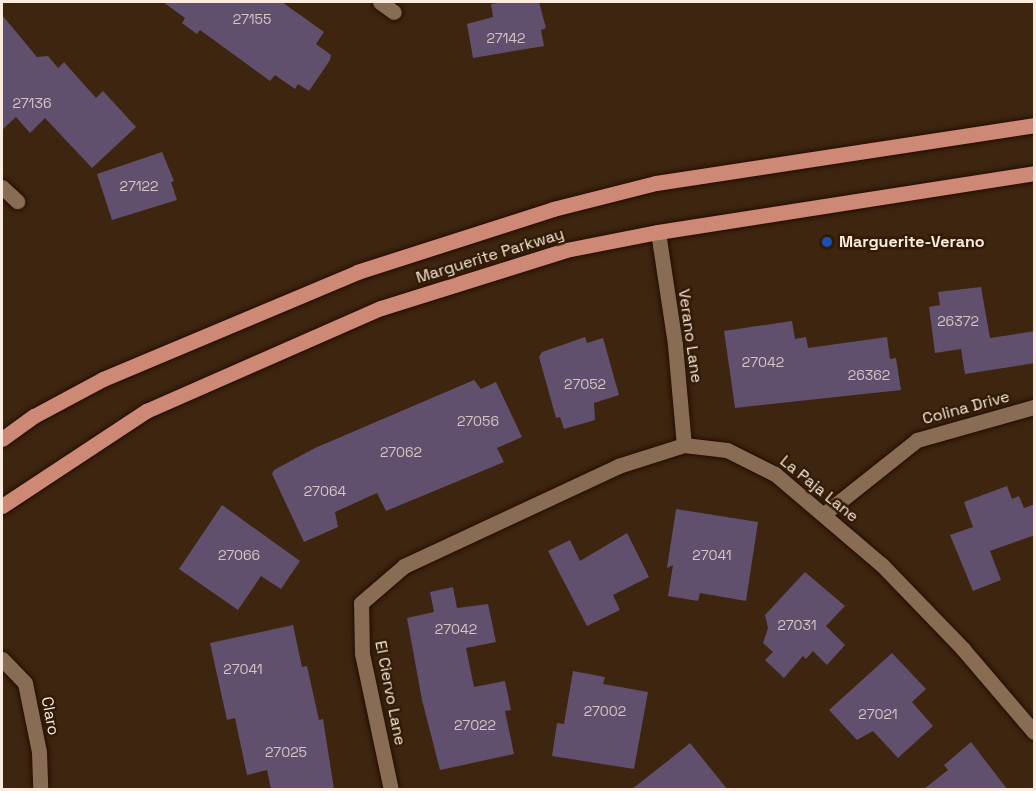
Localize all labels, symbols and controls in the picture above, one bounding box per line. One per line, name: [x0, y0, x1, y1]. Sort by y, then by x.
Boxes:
house number: 27155: [233, 11, 271, 27]
house number: 27142: [486, 30, 526, 46]
house number: 27136: [13, 95, 51, 111]
house number: 27122: [120, 178, 158, 194]
street label: Marguerite Parkway: [414, 224, 566, 288]
place label: Marguerite-Verano: [839, 232, 985, 252]
marker: Marguerite-Verano: [820, 235, 834, 249]
street label: Verano Lane: [674, 288, 706, 384]
house number: 26372: [937, 313, 979, 329]
house number: 27042: [742, 354, 784, 370]
house number: 26362: [848, 367, 890, 383]
house number: 27052: [564, 376, 606, 392]
street label: Colina Drive: [920, 387, 1012, 429]
house number: 27056: [457, 413, 499, 429]
house number: 27062: [380, 444, 422, 460]
street label: La Paja Lane: [776, 452, 862, 526]
house number: 27064: [304, 483, 346, 499]
house number: 27066: [218, 547, 260, 563]
house number: 27041: [692, 547, 732, 563]
house number: 27031: [777, 617, 817, 633]
house number: 27042: [435, 621, 477, 637]
street label: El Ciervo Lane: [370, 639, 410, 747]
house number: 27041: [223, 661, 263, 677]
street label: Claro: [37, 695, 63, 737]
house number: 27002: [584, 703, 626, 719]
house number: 27021: [858, 706, 898, 722]
house number: 27022: [454, 717, 496, 733]
house number: 27025: [265, 744, 307, 760]

